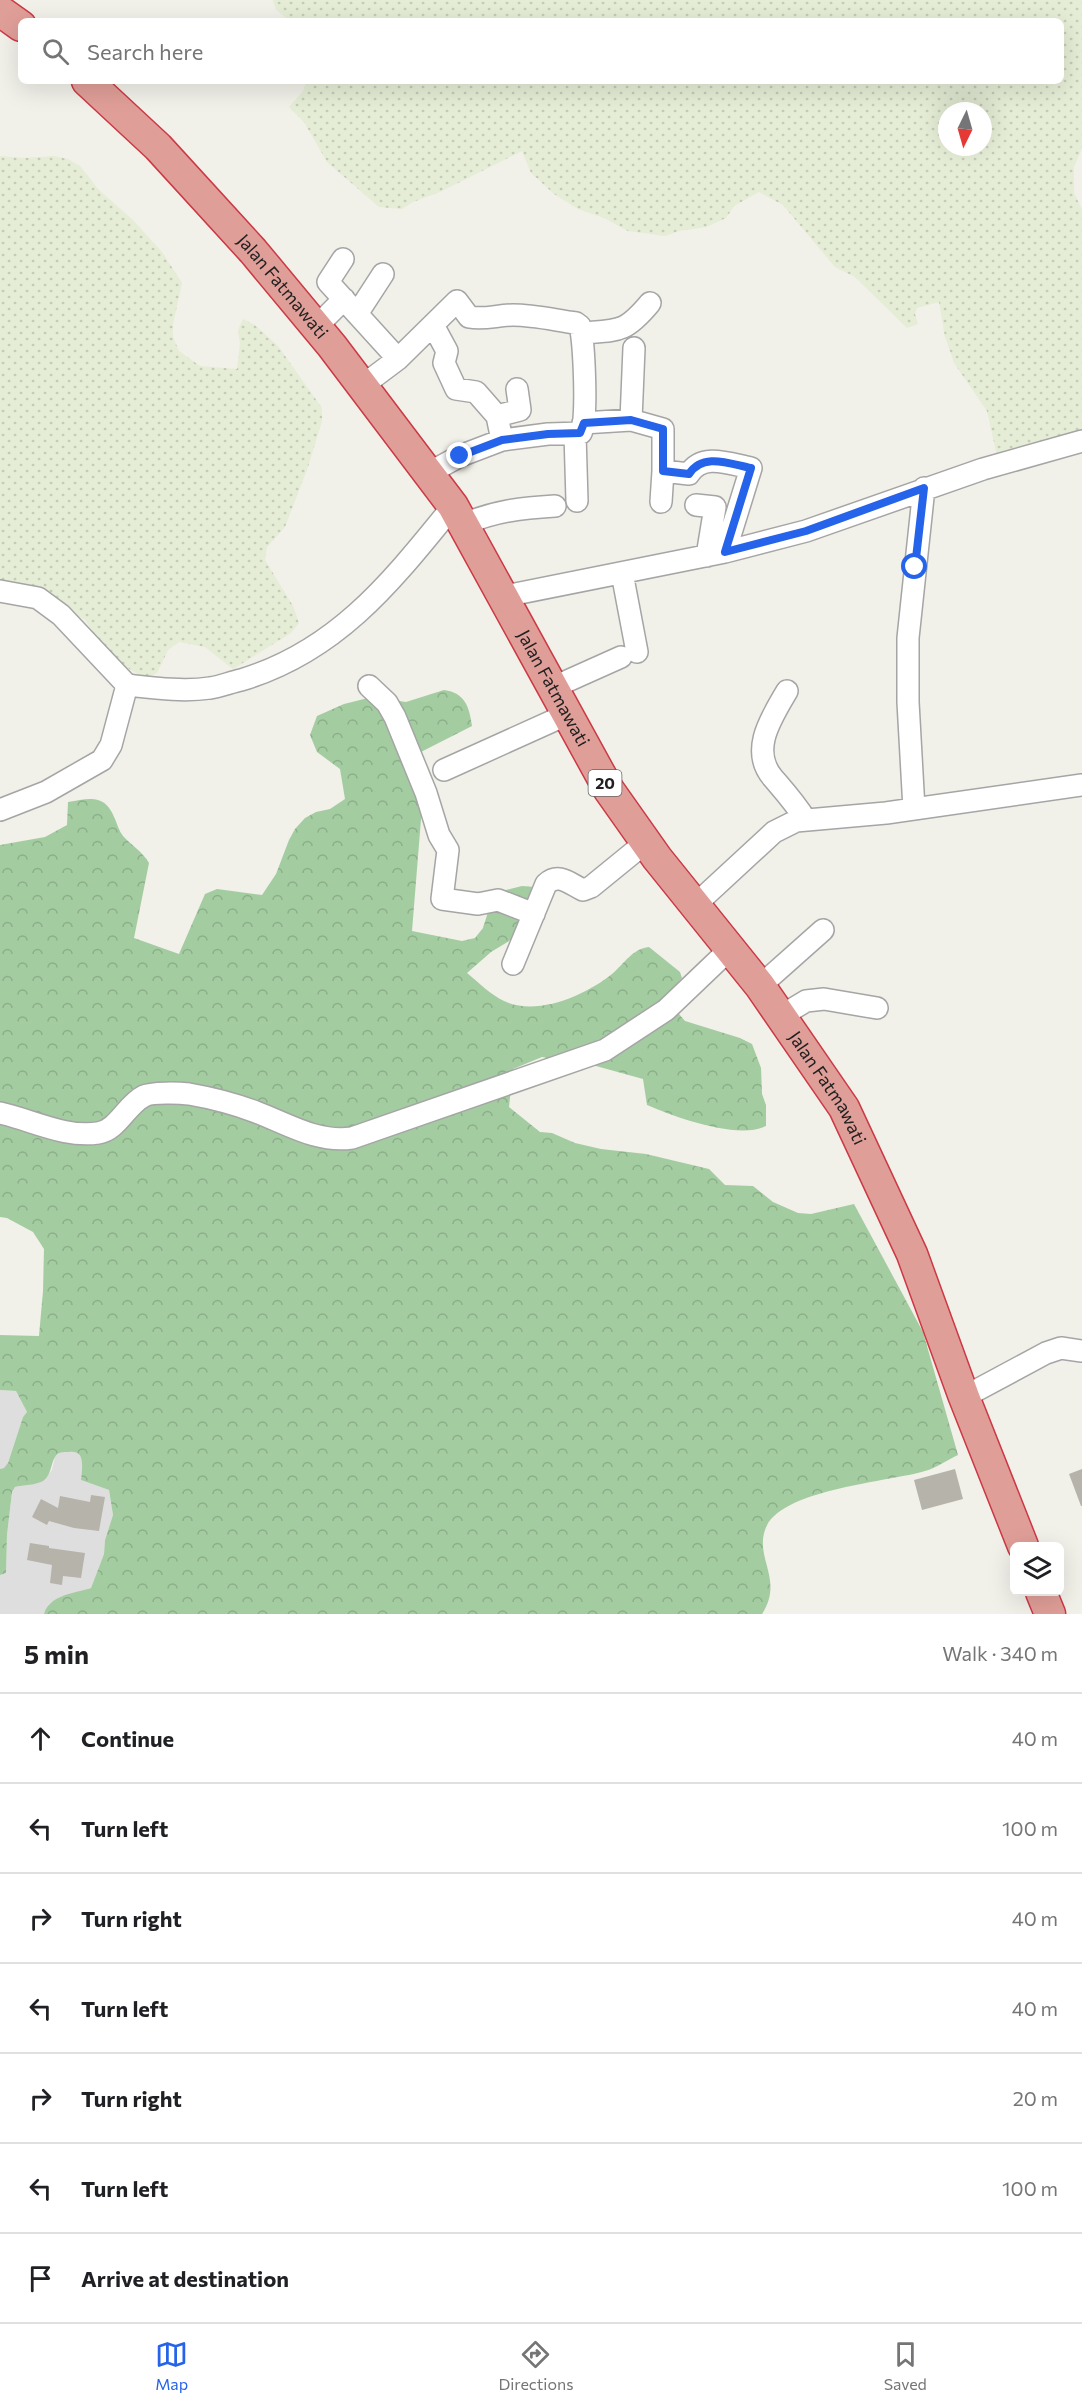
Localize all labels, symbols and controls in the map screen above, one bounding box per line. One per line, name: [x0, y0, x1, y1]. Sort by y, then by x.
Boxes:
search box: [18, 18, 1064, 84]
icon: search: [39, 35, 72, 68]
text: Search here: [87, 38, 203, 65]
north arrow: [938, 102, 992, 156]
street label: Jalan Fatmawati: [233, 229, 333, 343]
route end: [446, 442, 472, 468]
route start: [901, 553, 927, 579]
street label: Jalan Fatmawati: [513, 626, 595, 750]
road number: 20: [588, 770, 622, 796]
street label: Jalan Fatmawati: [784, 1027, 871, 1148]
map controls: [1010, 1542, 1064, 1596]
button: layers: [1010, 1542, 1064, 1596]
text: 5 min: [24, 1638, 89, 1669]
text: Walk · 340 m: [942, 1641, 1058, 1665]
icon: ahead: [24, 1722, 57, 1755]
text: Continue: [81, 1725, 174, 1752]
text: 40 m: [1012, 1726, 1058, 1750]
icon: left: [24, 1812, 57, 1845]
text: Turn left: [81, 1815, 168, 1842]
text: 100 m: [1002, 1816, 1058, 1840]
icon: right: [24, 1902, 57, 1935]
text: Turn right: [81, 1905, 182, 1932]
text: 40 m: [1012, 1906, 1058, 1930]
icon: left: [24, 1992, 57, 2025]
text: Turn left: [81, 1995, 168, 2022]
text: 40 m: [1012, 1996, 1058, 2020]
icon: right: [24, 2082, 57, 2115]
text: Turn right: [81, 2085, 182, 2112]
text: 20 m: [1013, 2086, 1058, 2110]
icon: left: [24, 2172, 57, 2205]
text: Turn left: [81, 2175, 168, 2202]
text: 100 m: [1002, 2176, 1058, 2200]
icon: arrive: [24, 2262, 57, 2295]
text: Arrive at destination: [81, 2265, 289, 2292]
tab: Map: [155, 2338, 188, 2393]
tab: Directions: [498, 2338, 573, 2393]
tab: Saved: [884, 2338, 927, 2393]

